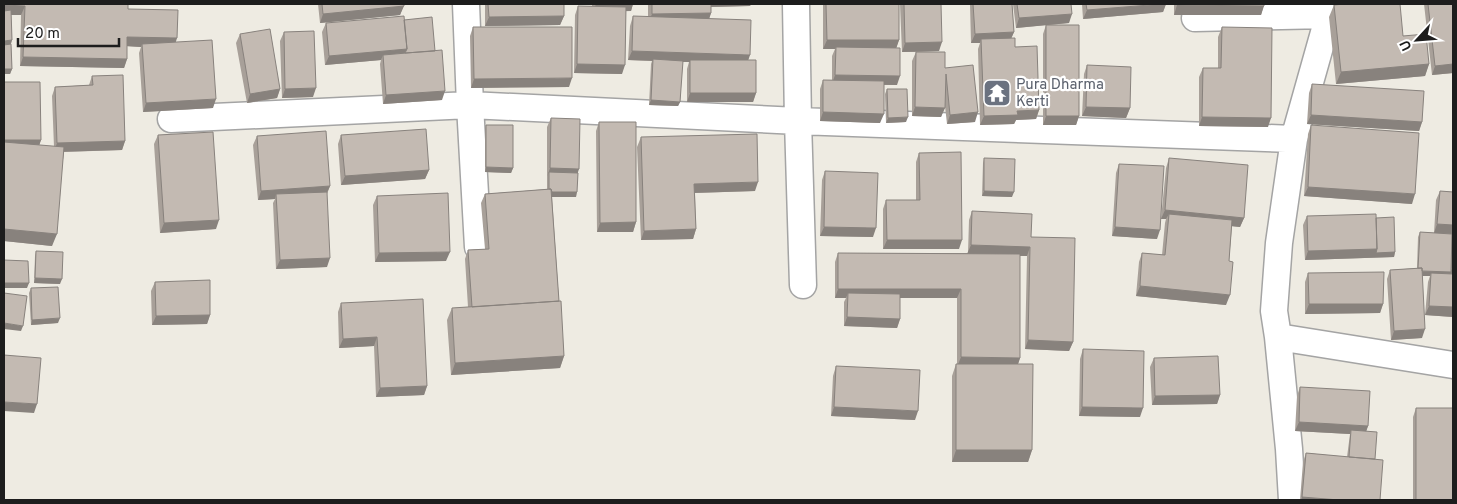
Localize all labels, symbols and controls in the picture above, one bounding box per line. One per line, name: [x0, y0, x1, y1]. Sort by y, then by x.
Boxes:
scale bar: [18, 15, 119, 47]
north arrow: [1392, 15, 1442, 65]
text: 20 m: [25, 25, 60, 44]
text: U: [1397, 37, 1416, 53]
place label: Pura Dharma Kerti: [1016, 76, 1104, 112]
temple icon: Pura Dharma Kerti: [982, 78, 1012, 108]

